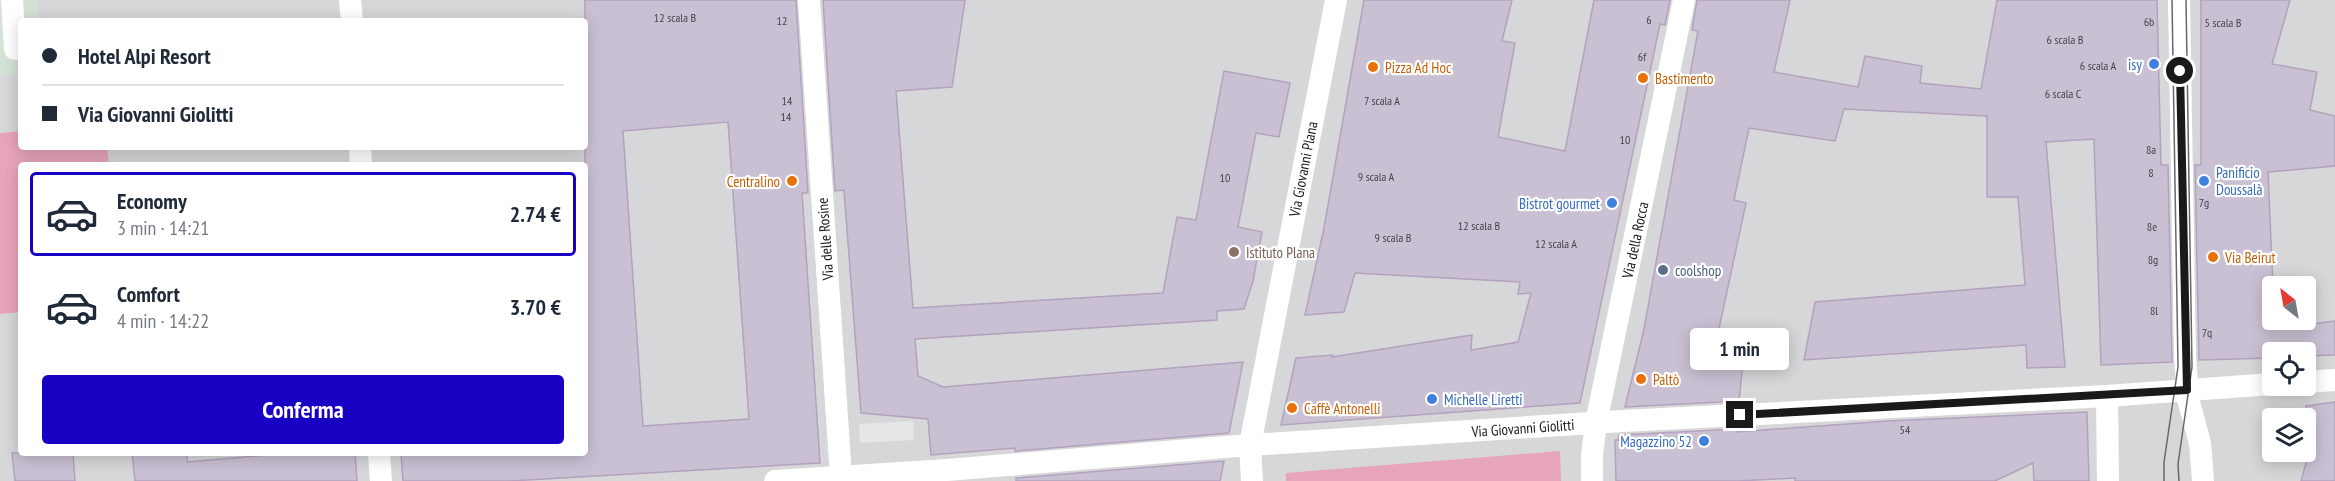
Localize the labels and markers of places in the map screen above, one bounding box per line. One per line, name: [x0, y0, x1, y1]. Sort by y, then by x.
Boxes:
place label: isy: [2128, 55, 2142, 74]
marker: isy: [2147, 57, 2161, 71]
place label: Pizza Ad Hoc: [1385, 58, 1452, 77]
marker: Pizza Ad Hoc: [1366, 60, 1380, 74]
place label: Bastimento: [1655, 69, 1714, 88]
marker: Bastimento: [1636, 71, 1650, 85]
place label: Panificio Doussalà: [2216, 163, 2263, 199]
place label: Centralino: [727, 172, 780, 191]
marker: Centralino: [785, 174, 799, 188]
marker: Panificio Doussalà: [2197, 174, 2211, 188]
place label: Bistrot gourmet: [1519, 194, 1600, 213]
marker: Bistrot gourmet: [1605, 196, 1619, 210]
place label: Istituto Plana: [1246, 243, 1315, 262]
marker: Istituto Plana: [1227, 245, 1241, 259]
place label: Via Beirut: [2224, 248, 2276, 267]
marker: Via Beirut: [2206, 250, 2220, 264]
place label: coolshop: [1675, 261, 1721, 280]
marker: coolshop: [1656, 263, 1670, 277]
place label: Paltò: [1653, 370, 1679, 389]
marker: Paltò: [1634, 372, 1648, 386]
place label: Michelle Liretti: [1444, 390, 1523, 409]
marker: Michelle Liretti: [1425, 392, 1439, 406]
place label: Caffè Antonelli: [1304, 399, 1380, 418]
marker: Caffè Antonelli: [1285, 401, 1299, 415]
place label: Magazzino 52: [1620, 432, 1692, 451]
marker: Magazzino 52: [1697, 434, 1711, 448]

